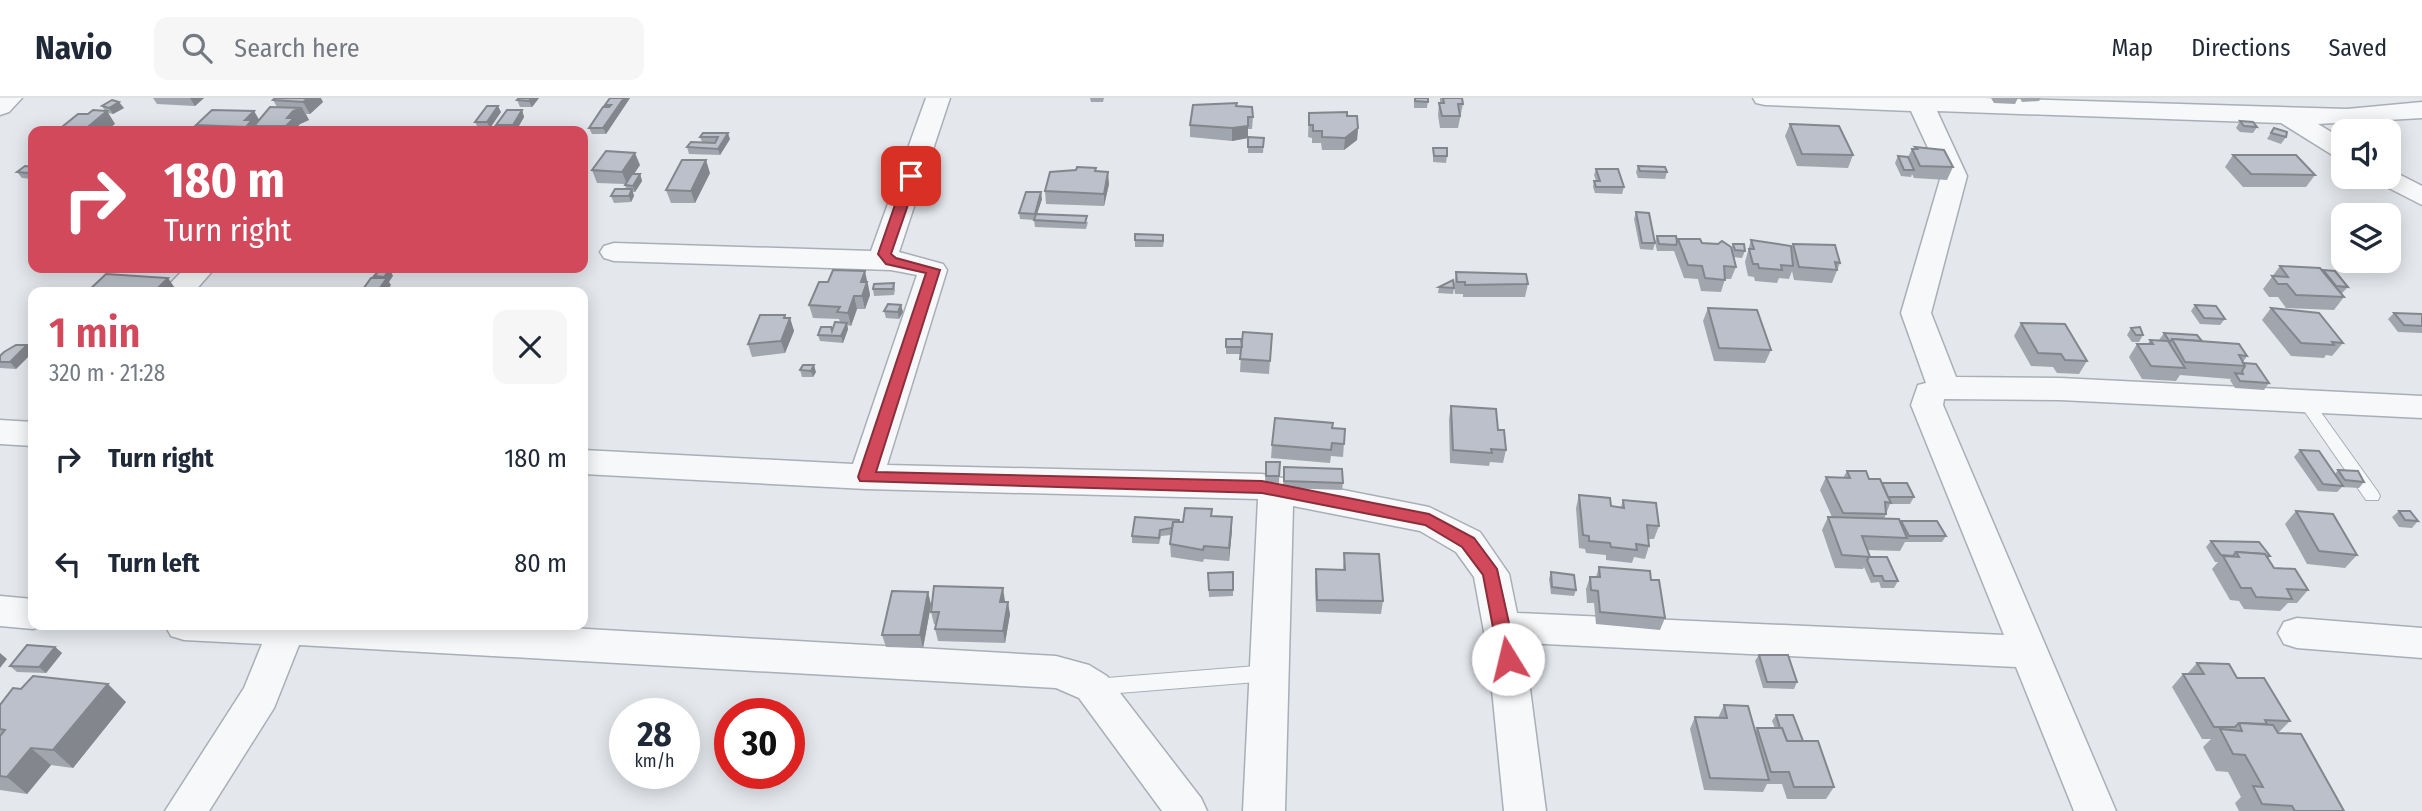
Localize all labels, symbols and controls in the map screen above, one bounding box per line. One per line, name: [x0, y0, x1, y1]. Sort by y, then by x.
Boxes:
search box: [154, 17, 644, 80]
text: Navio: [35, 28, 112, 68]
icon: search: [178, 29, 216, 67]
text: Search here: [234, 33, 360, 64]
text: Map: [2112, 34, 2153, 62]
text: Directions: [2191, 34, 2290, 62]
text: Saved: [2328, 34, 2387, 62]
map controls: [2331, 119, 2401, 273]
button: sound: [2331, 119, 2401, 189]
pin: [881, 146, 941, 206]
text: 180 m: [164, 151, 285, 210]
icon: right: [49, 154, 140, 245]
icon: arrive: [892, 157, 930, 195]
button: layers: [2331, 203, 2401, 273]
text: Turn right: [164, 211, 291, 249]
text: 1 min: [49, 308, 140, 358]
button: close: [493, 310, 567, 384]
text: 320 m · 21:28: [49, 359, 165, 387]
icon: right: [49, 440, 87, 478]
text: Turn right: [108, 443, 214, 474]
text: 180 m: [504, 443, 567, 474]
icon: left: [49, 545, 87, 583]
text: Turn left: [108, 548, 200, 579]
text: 80 m: [514, 548, 567, 579]
position arrow: [1471, 622, 1545, 696]
speed limit sign: 30: [714, 698, 805, 789]
text: 28: [637, 713, 672, 755]
text: km/h: [634, 750, 675, 772]

